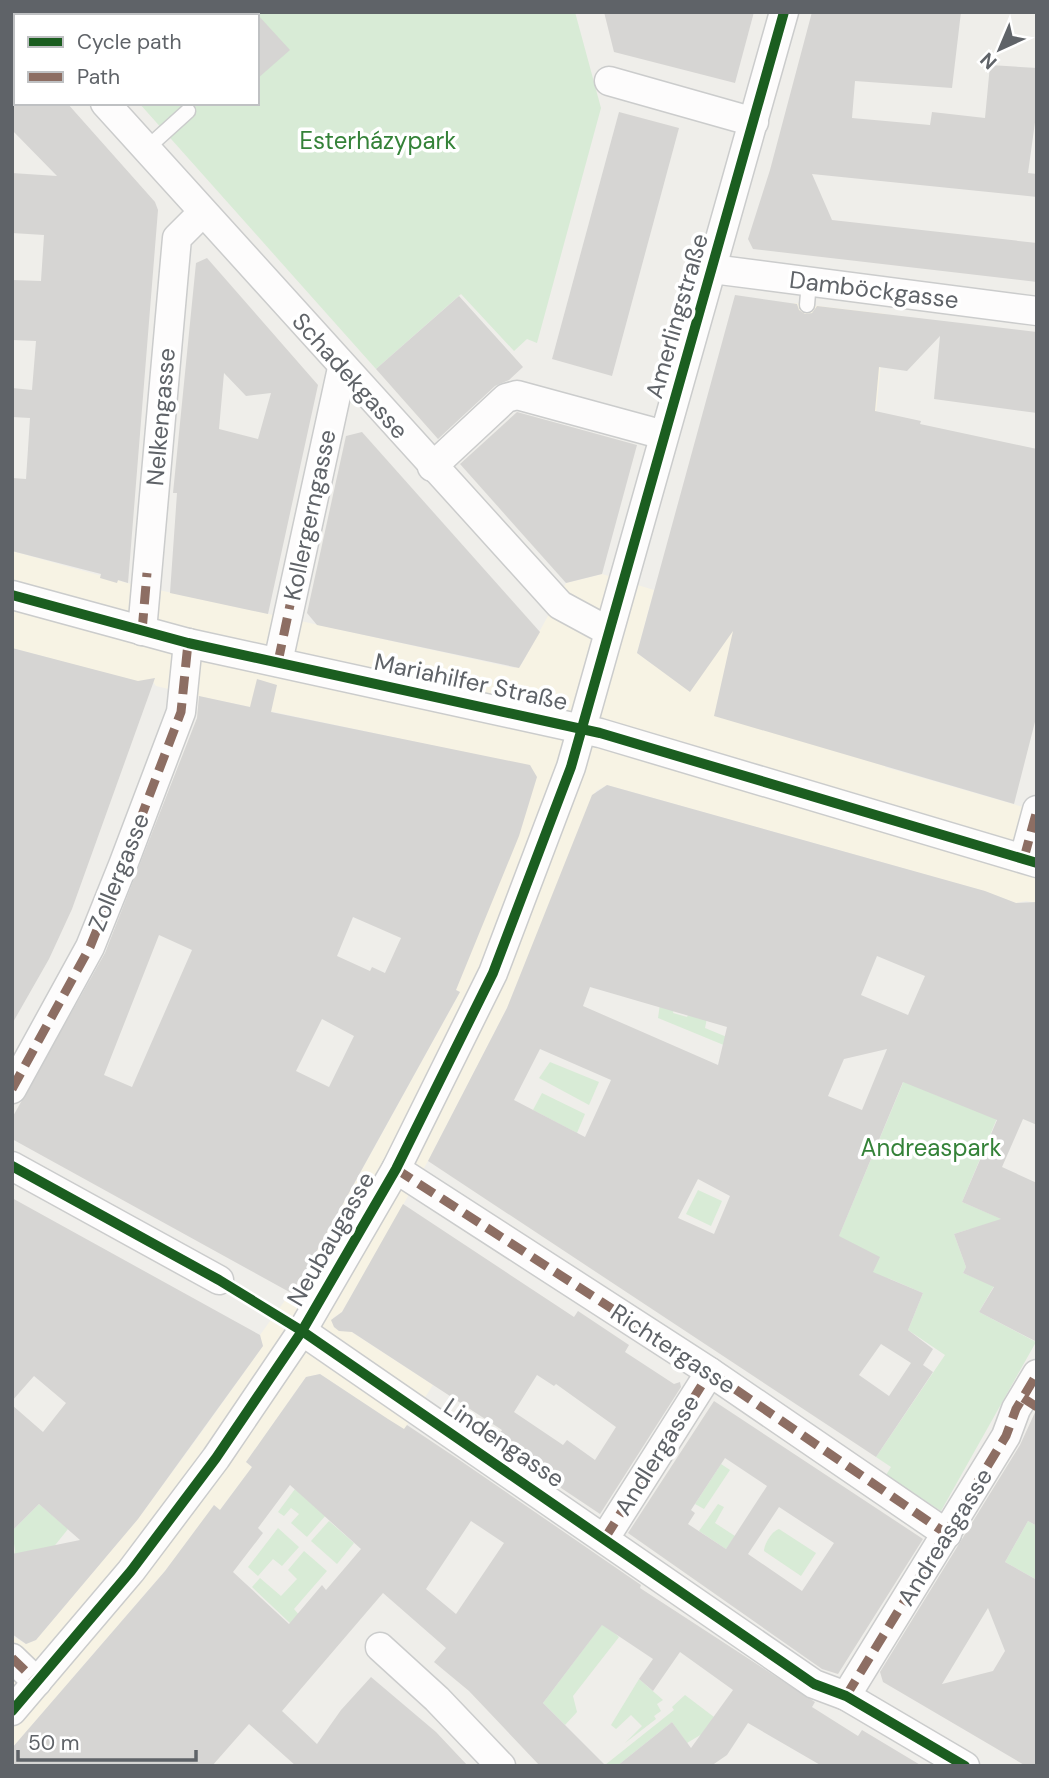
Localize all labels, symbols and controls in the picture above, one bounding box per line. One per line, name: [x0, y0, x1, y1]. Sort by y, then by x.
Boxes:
legend: [14, 14, 259, 105]
north arrow: [965, 14, 1035, 84]
text: Cycle path: [77, 28, 182, 56]
text: N: [975, 47, 1002, 75]
text: Path: [77, 63, 120, 91]
park label: Esterházypark: [300, 125, 456, 156]
street label: Amerlingstraße: [638, 230, 715, 402]
street label: Damböckgasse: [788, 264, 960, 315]
street label: Schadekgasse: [286, 306, 415, 445]
street label: Nelkengasse: [139, 347, 182, 487]
street label: Kollergerngasse: [276, 427, 343, 603]
street label: Mariahilfer Straße: [372, 646, 571, 717]
street label: Zollergasse: [81, 808, 156, 935]
park label: Andreaspark: [861, 1132, 1001, 1163]
street label: Neubaugasse: [280, 1166, 381, 1311]
street label: Richtergasse: [605, 1297, 742, 1401]
street label: Andlergasse: [607, 1389, 706, 1521]
street label: Lindengasse: [438, 1391, 570, 1494]
street label: Andreasgasse: [890, 1462, 999, 1611]
scale bar: [18, 1718, 196, 1762]
text: 50 m: [28, 1729, 79, 1757]

